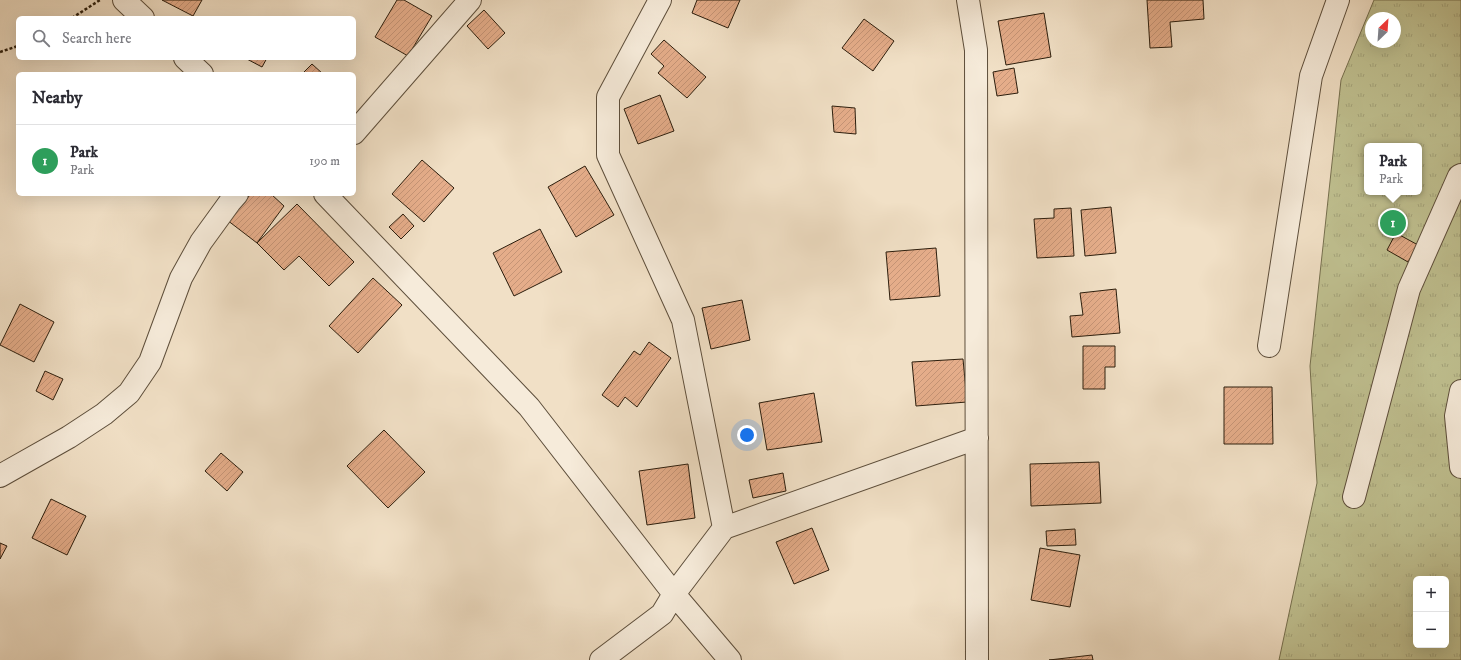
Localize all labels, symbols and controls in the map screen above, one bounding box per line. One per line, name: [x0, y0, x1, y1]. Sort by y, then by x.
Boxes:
north arrow: [1365, 12, 1401, 48]
search box: [16, 16, 356, 60]
icon: search: [30, 27, 52, 49]
text: Search here: [62, 29, 131, 48]
text: Nearby: [32, 87, 82, 109]
text: Park: [70, 143, 98, 162]
popup: [1364, 143, 1422, 195]
text: Park: [1379, 152, 1407, 171]
text: 1: [43, 153, 47, 169]
text: 190 m: [309, 153, 340, 169]
text: Park: [70, 162, 94, 178]
text: Park: [1379, 171, 1403, 187]
pin: 1: [1380, 208, 1406, 238]
your location: [737, 425, 757, 445]
map controls: [1413, 576, 1449, 648]
button: +: [1413, 576, 1449, 612]
button: −: [1413, 612, 1449, 648]

